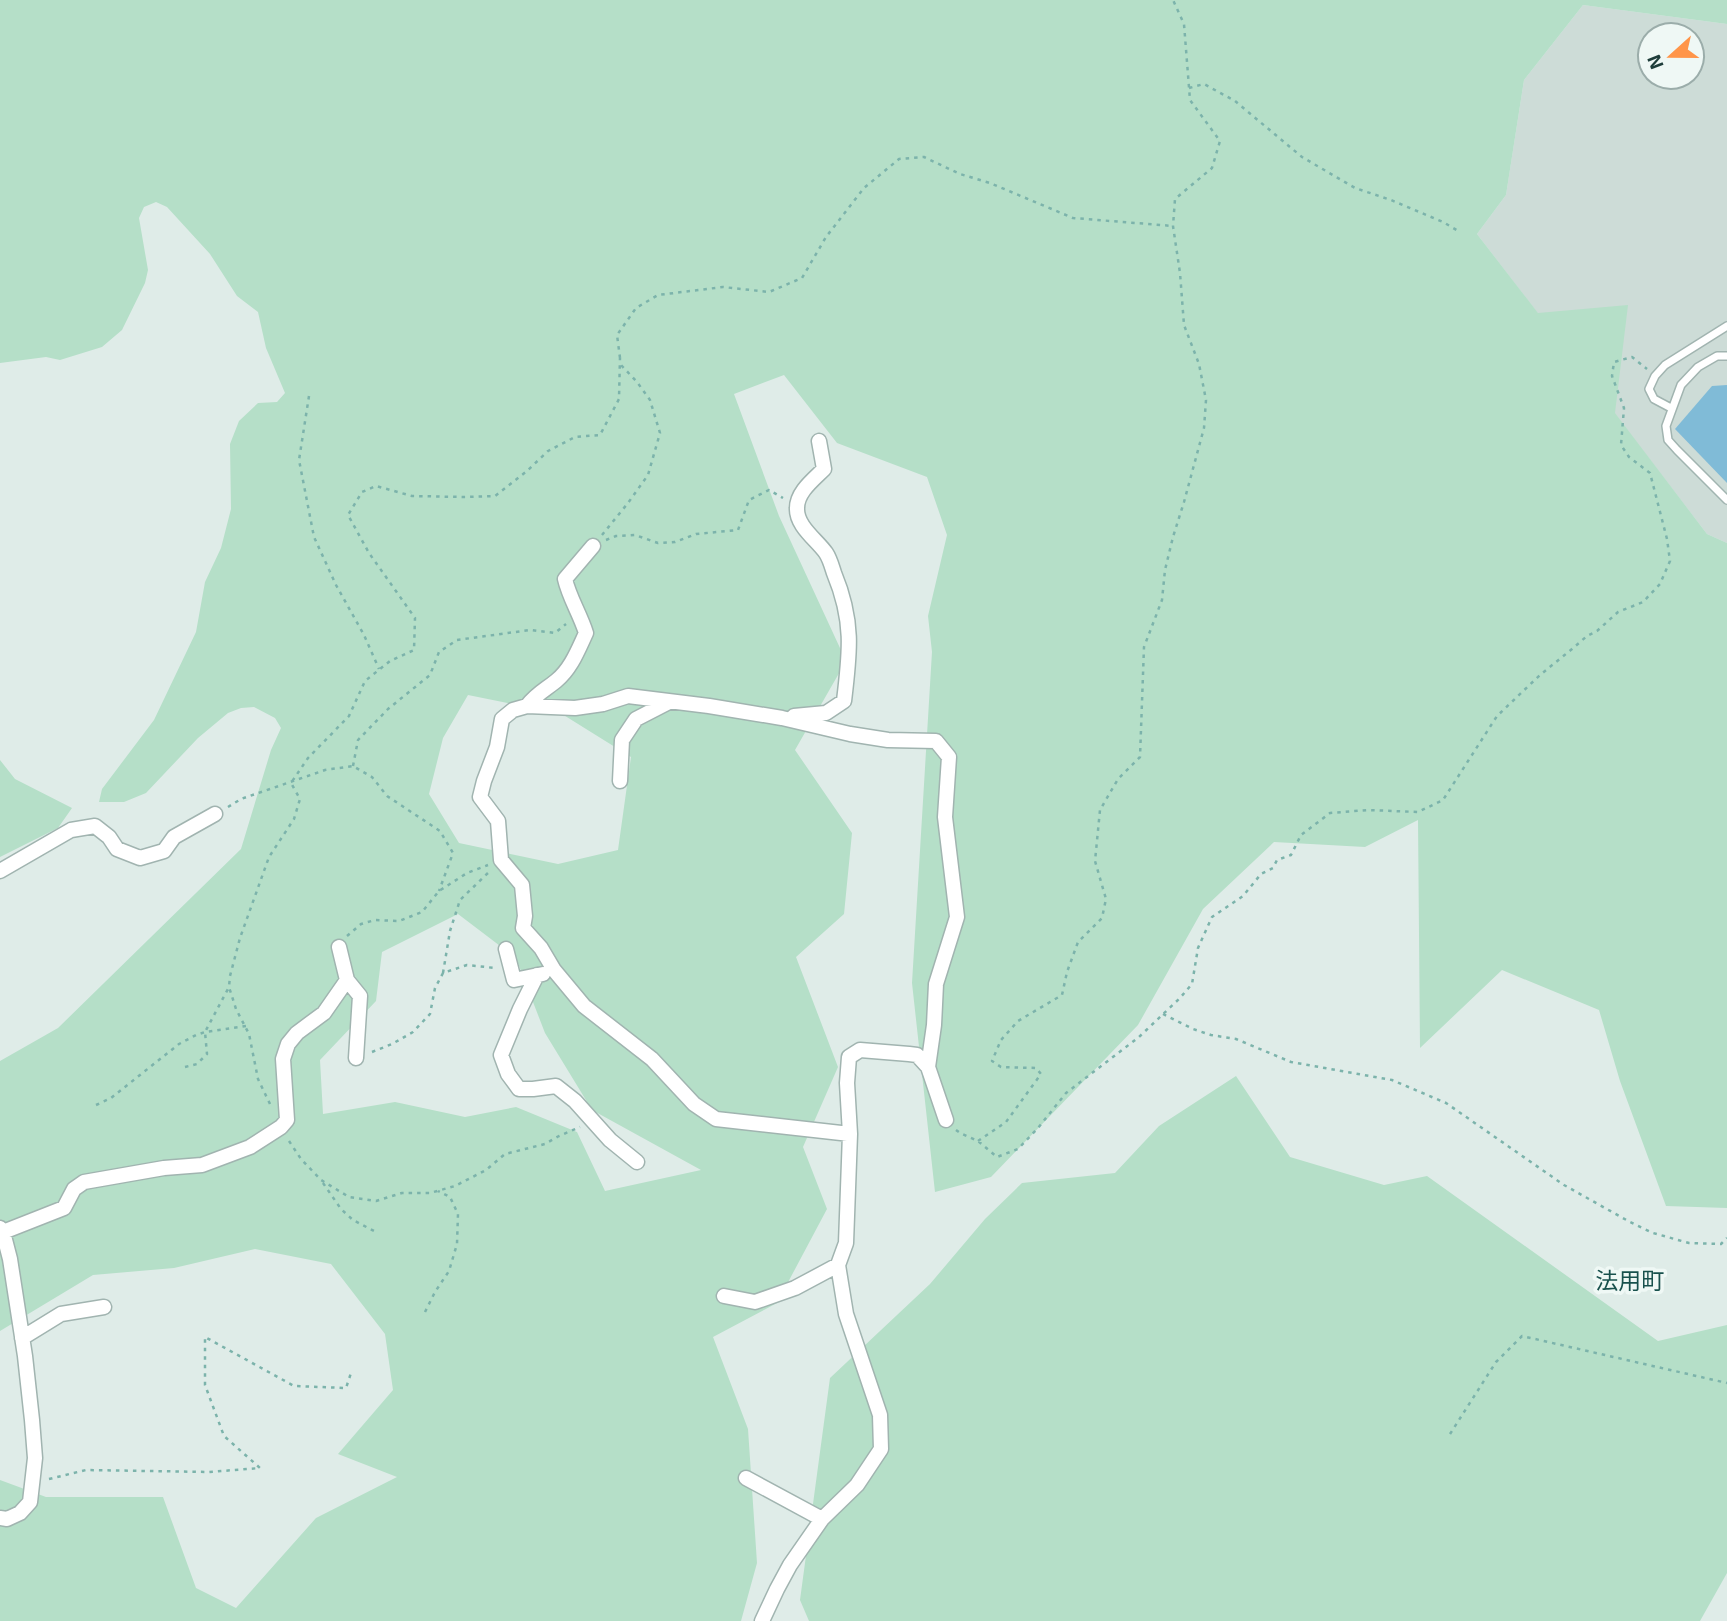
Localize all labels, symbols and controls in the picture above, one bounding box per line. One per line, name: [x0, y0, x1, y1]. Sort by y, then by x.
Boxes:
north arrow: [1636, 21, 1706, 91]
text: N: [1641, 52, 1668, 73]
district label: 法用町: [1596, 1266, 1665, 1294]

